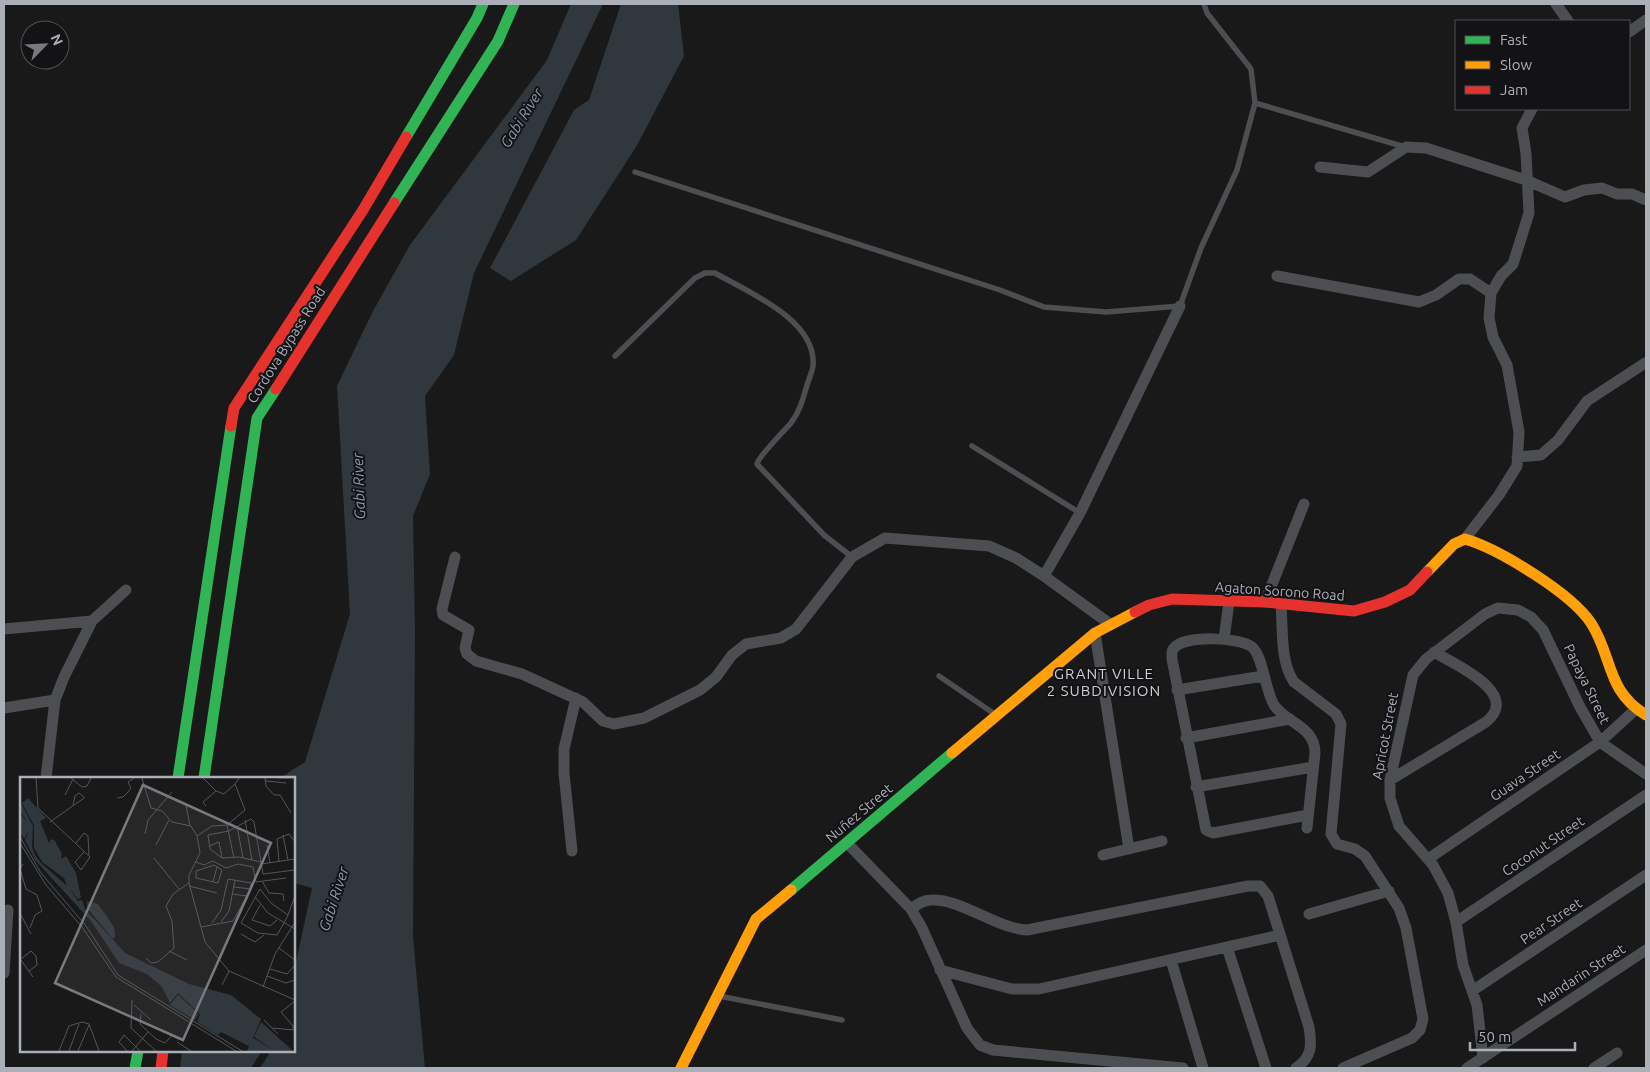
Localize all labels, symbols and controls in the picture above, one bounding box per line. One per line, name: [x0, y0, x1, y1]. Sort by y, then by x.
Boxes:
north arrow: [20, 20, 70, 70]
legend: [1455, 20, 1630, 110]
text: Fast: [1500, 31, 1528, 48]
text: N: [47, 32, 66, 48]
text: Slow: [1500, 56, 1533, 73]
text: Jam: [1500, 81, 1528, 98]
water label: Gabi River: [497, 84, 547, 151]
street label: Cordova Bypass Road: [244, 284, 328, 406]
water label: Gabi River: [349, 451, 368, 520]
street label: Agaton Sorono Road: [1215, 578, 1345, 604]
street label: Papaya Street: [1561, 641, 1613, 727]
district label: GRANT VILLE 2 SUBDIVISION: [1047, 665, 1161, 699]
street label: Apricot Street: [1369, 691, 1401, 781]
street label: Guava Street: [1487, 746, 1563, 804]
inset map: [20, 777, 295, 1052]
street label: Nuñez Street: [822, 780, 896, 846]
street label: Coconut Street: [1499, 812, 1587, 879]
water label: Gabi River: [315, 863, 352, 933]
street label: Pear Street: [1517, 894, 1585, 947]
street label: Mandarin Street: [1534, 940, 1628, 1009]
scale bar: [1470, 1020, 1575, 1052]
text: 50 m: [1478, 1028, 1511, 1045]

